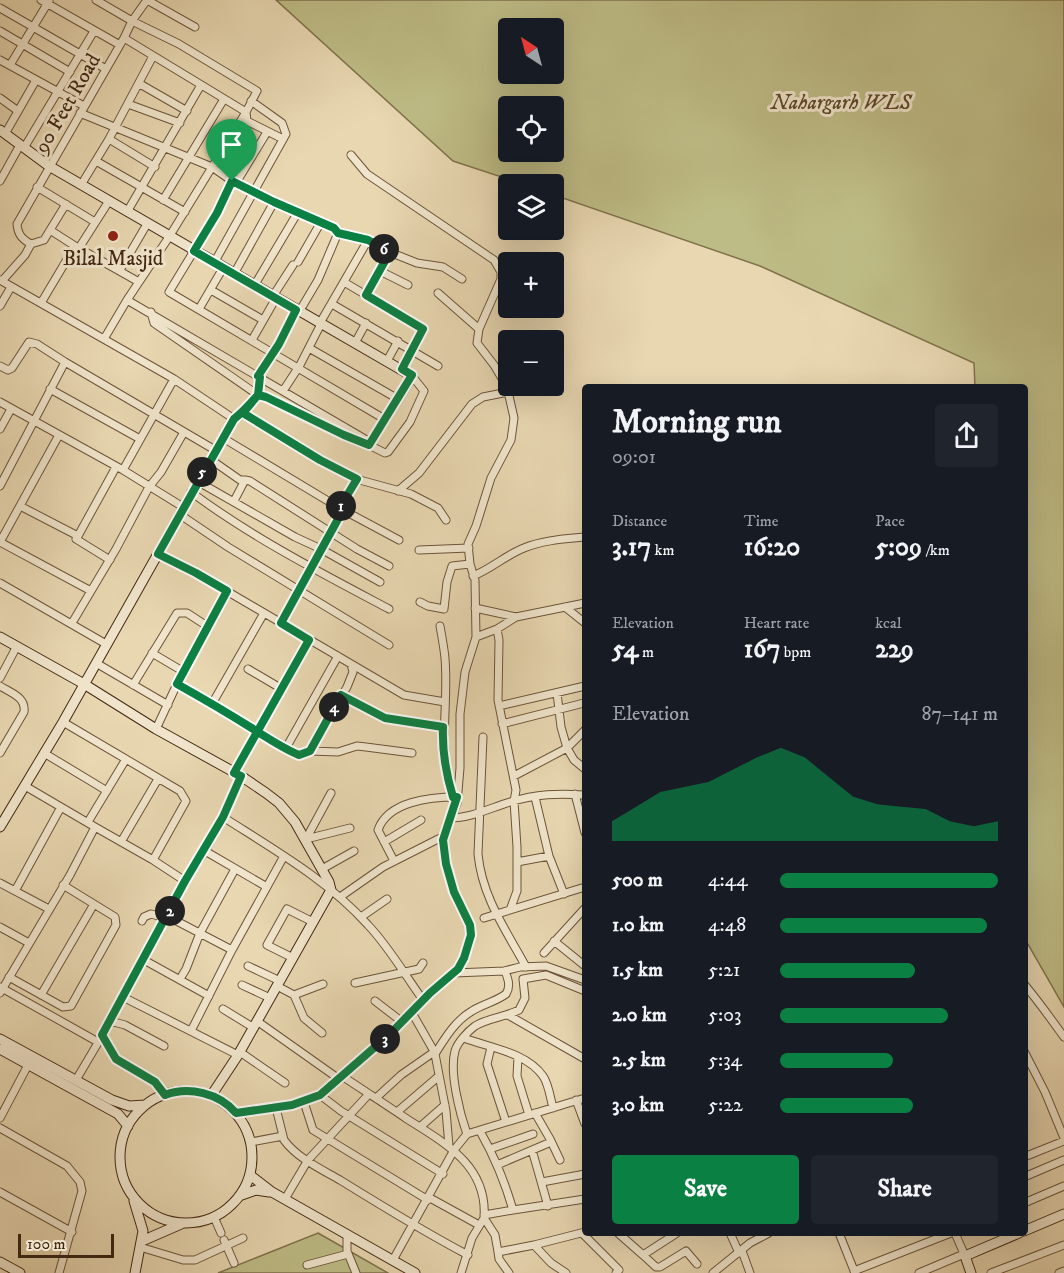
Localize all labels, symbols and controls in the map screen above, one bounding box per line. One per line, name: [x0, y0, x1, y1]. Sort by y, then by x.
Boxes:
north arrow: [498, 18, 564, 84]
map controls: [498, 18, 564, 396]
street label: 90 Feet Road: [28, 49, 107, 159]
park label: Nahargarh WLS: [770, 90, 913, 116]
button: locate: [498, 96, 564, 162]
pin: [206, 119, 257, 181]
icon: arrive: [215, 128, 248, 161]
button: layers: [498, 174, 564, 240]
marker: Bilal Masjid: [106, 229, 120, 243]
pin: 6: [369, 234, 399, 264]
text: 6: [380, 239, 388, 259]
place label: Bilal Masjid: [63, 246, 164, 272]
button: +: [498, 252, 564, 318]
button: −: [498, 330, 564, 396]
text: Morning run: [612, 402, 781, 443]
button: share: [935, 404, 998, 467]
text: 09:01: [612, 445, 656, 470]
pin: 5: [187, 457, 217, 487]
text: 5: [198, 462, 206, 482]
pin: 1: [326, 491, 356, 521]
text: 1: [338, 496, 344, 516]
text: Distance: [612, 511, 667, 531]
text: Time: [744, 511, 778, 531]
text: Pace: [875, 511, 905, 531]
text: 3.17: [612, 531, 651, 564]
text: 16:20: [744, 531, 800, 564]
text: 5:09: [875, 531, 922, 564]
text: km: [651, 540, 675, 560]
text: /km: [922, 540, 950, 560]
text: Elevation: [612, 613, 674, 633]
text: Heart rate: [744, 613, 809, 633]
text: kcal: [875, 613, 902, 633]
text: 54: [612, 633, 639, 666]
text: 167: [744, 633, 780, 666]
text: 229: [875, 633, 914, 666]
text: m: [639, 642, 654, 662]
text: bpm: [780, 642, 811, 662]
pin: 4: [319, 692, 349, 722]
text: 4: [329, 697, 339, 717]
text: Elevation: [612, 702, 689, 727]
text: 87–141 m: [921, 702, 998, 727]
text: 500 m: [612, 868, 663, 893]
text: 4:44: [708, 868, 748, 893]
pin: 2: [155, 896, 185, 926]
text: 2: [166, 901, 174, 921]
text: 1.0 km: [612, 913, 664, 938]
text: 4:48: [708, 913, 746, 938]
text: 1.5 km: [612, 958, 663, 983]
text: 5:21: [708, 958, 740, 983]
text: 2.0 km: [612, 1003, 667, 1028]
text: 5:03: [708, 1003, 741, 1028]
pin: 3: [370, 1024, 400, 1054]
text: 3: [382, 1029, 388, 1049]
text: 2.5 km: [612, 1048, 666, 1073]
text: 5:34: [708, 1048, 742, 1073]
text: 3.0 km: [612, 1093, 664, 1118]
text: 5:22: [708, 1093, 743, 1118]
button: Save: [612, 1155, 799, 1224]
button: Share: [811, 1155, 998, 1224]
scale bar: [18, 1231, 114, 1258]
text: 100 m: [27, 1234, 66, 1254]

